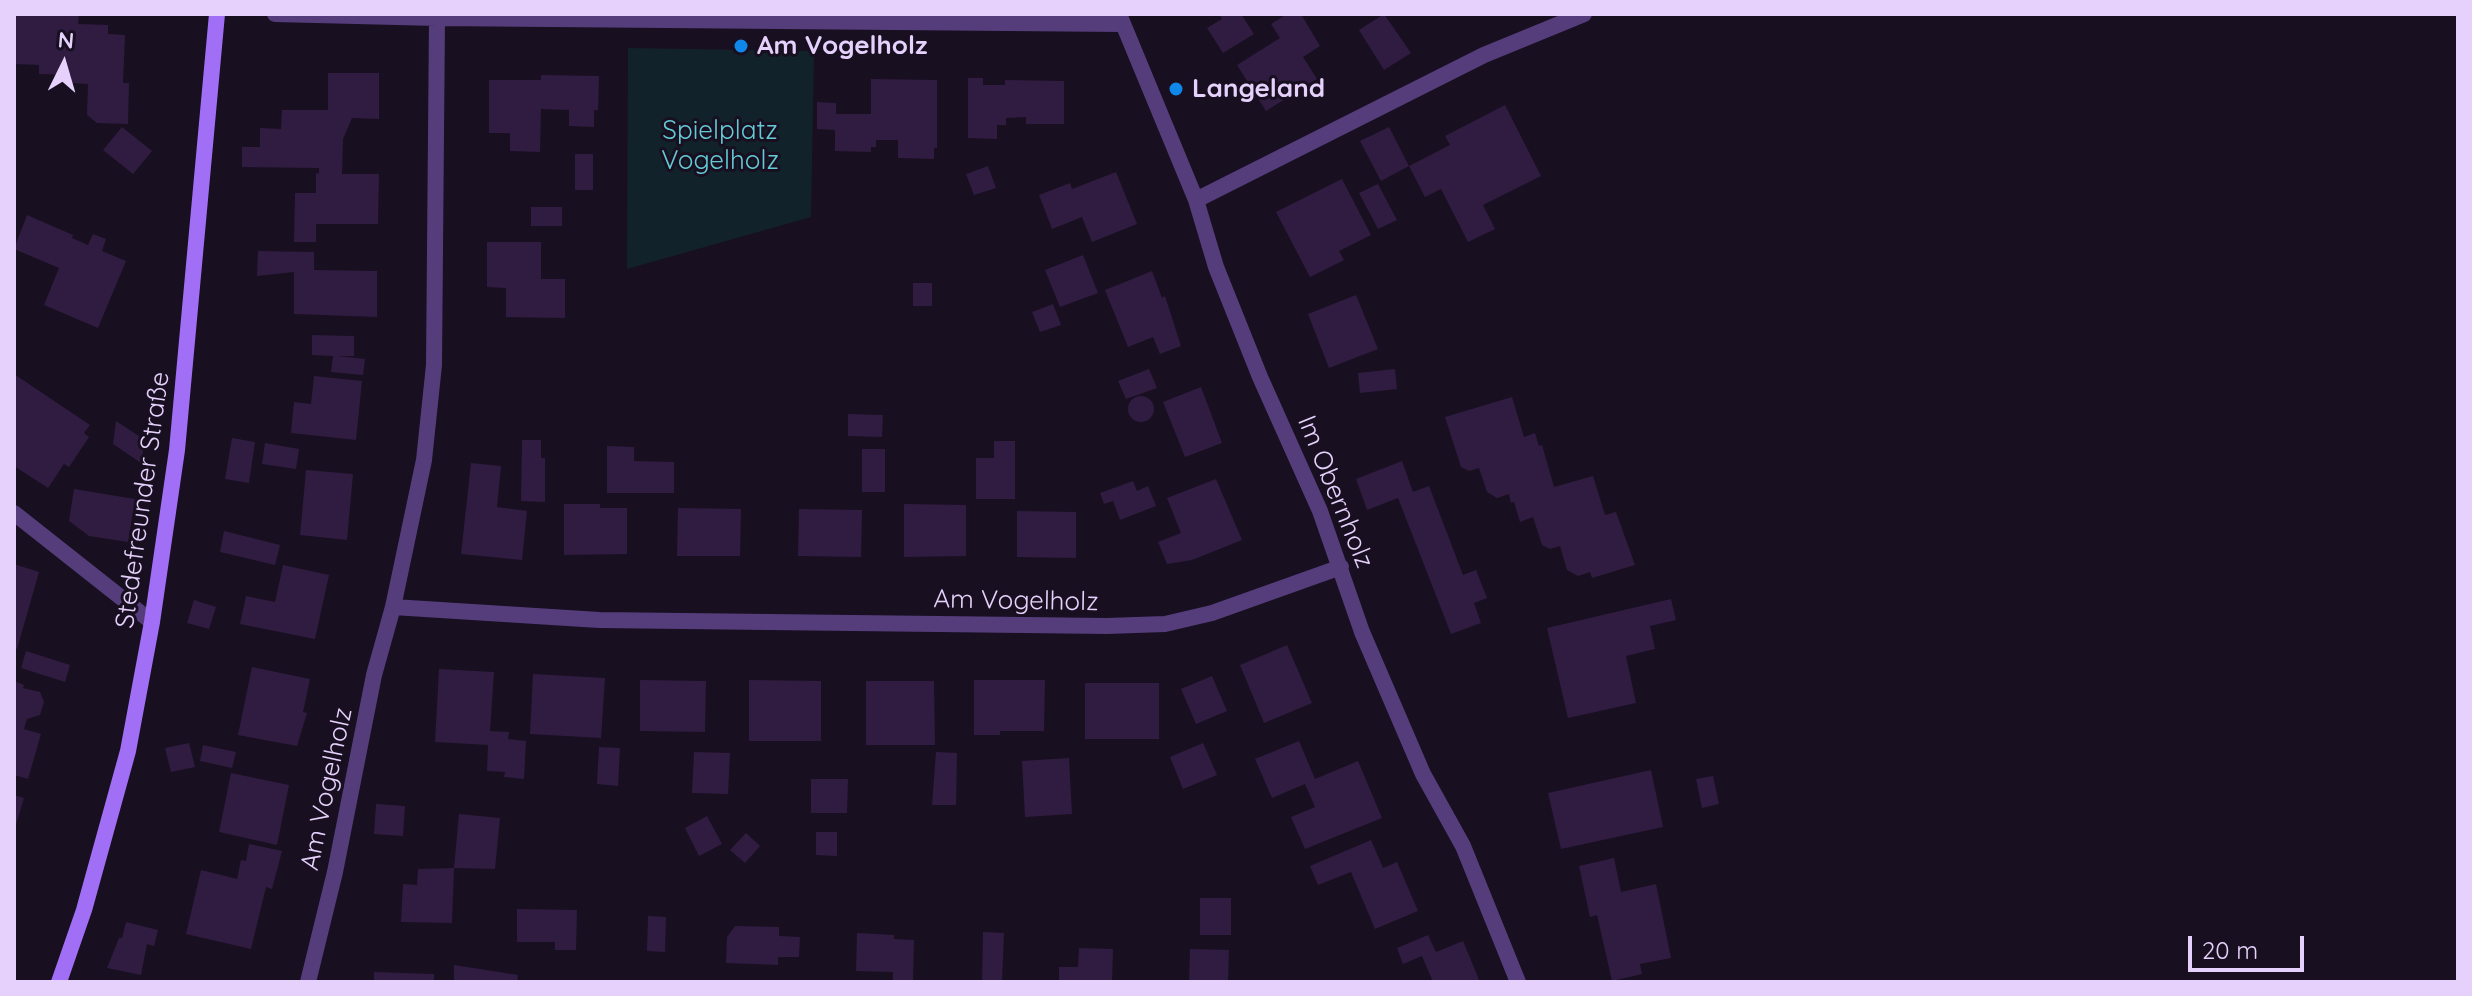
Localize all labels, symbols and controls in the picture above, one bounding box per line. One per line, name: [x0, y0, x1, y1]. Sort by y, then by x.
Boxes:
north arrow: [24, 24, 104, 104]
text: N: [57, 25, 75, 55]
place label: Am Vogelholz: [757, 30, 928, 62]
marker: Am Vogelholz: [732, 37, 750, 55]
place label: Langeland: [1192, 73, 1325, 105]
marker: Langeland: [1167, 80, 1185, 98]
park label: Spielplatz Vogelholz: [661, 115, 779, 176]
street label: Stedefreunder Straße: [110, 370, 176, 630]
street label: Im Obernholz: [1290, 411, 1380, 573]
street label: Am Vogelholz: [933, 584, 1099, 618]
street label: Am Vogelholz: [295, 705, 359, 873]
scale bar: [2192, 920, 2308, 970]
text: 20 m: [2202, 935, 2258, 965]

